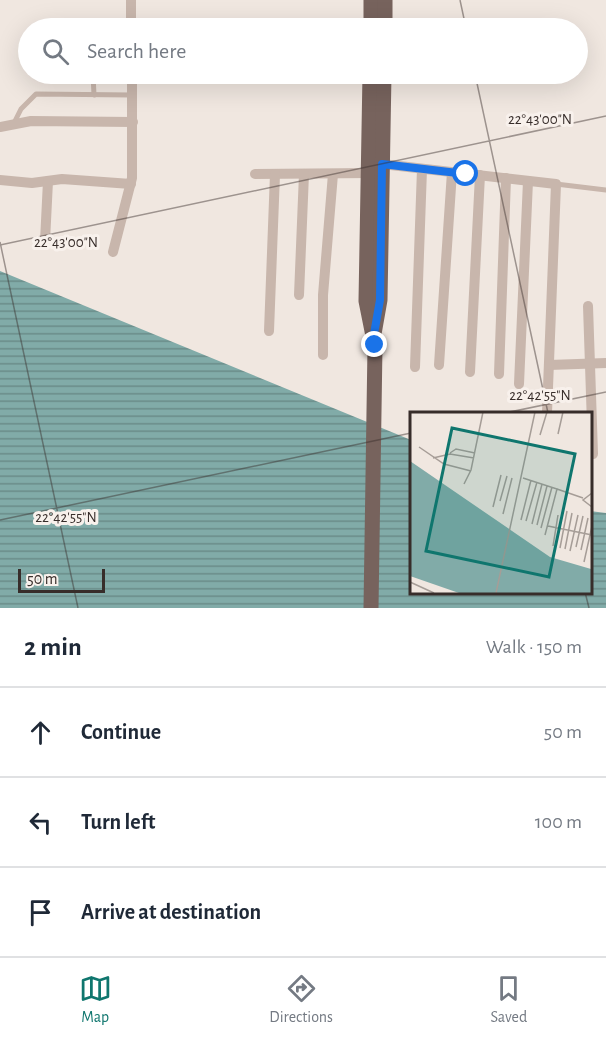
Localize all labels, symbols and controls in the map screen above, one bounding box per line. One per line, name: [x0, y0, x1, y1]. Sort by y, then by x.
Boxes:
search box: [18, 18, 588, 84]
icon: search: [39, 35, 72, 68]
text: Search here: [87, 40, 186, 62]
text: 22°43'00"N: [508, 112, 572, 127]
route start: [452, 160, 478, 186]
text: 22°43'00"N: [34, 235, 98, 250]
route end: [361, 331, 387, 357]
text: 22°42'55"N: [509, 388, 571, 403]
inset map: [410, 412, 591, 593]
text: 22°42'55"N: [35, 510, 97, 525]
scale bar: [18, 566, 105, 594]
text: 50 m: [27, 571, 58, 587]
text: 2 min: [24, 634, 82, 660]
text: Walk · 150 m: [486, 637, 582, 657]
icon: ahead: [24, 716, 57, 749]
text: Continue: [81, 721, 161, 743]
text: 50 m: [544, 722, 582, 742]
icon: left: [24, 806, 57, 839]
text: Turn left: [81, 811, 155, 833]
text: 100 m: [535, 812, 582, 832]
icon: arrive: [24, 896, 57, 929]
text: Arrive at destination: [81, 901, 261, 923]
tab: Map: [79, 972, 112, 1027]
tab: Directions: [269, 972, 333, 1027]
tab: Saved: [491, 972, 527, 1027]

